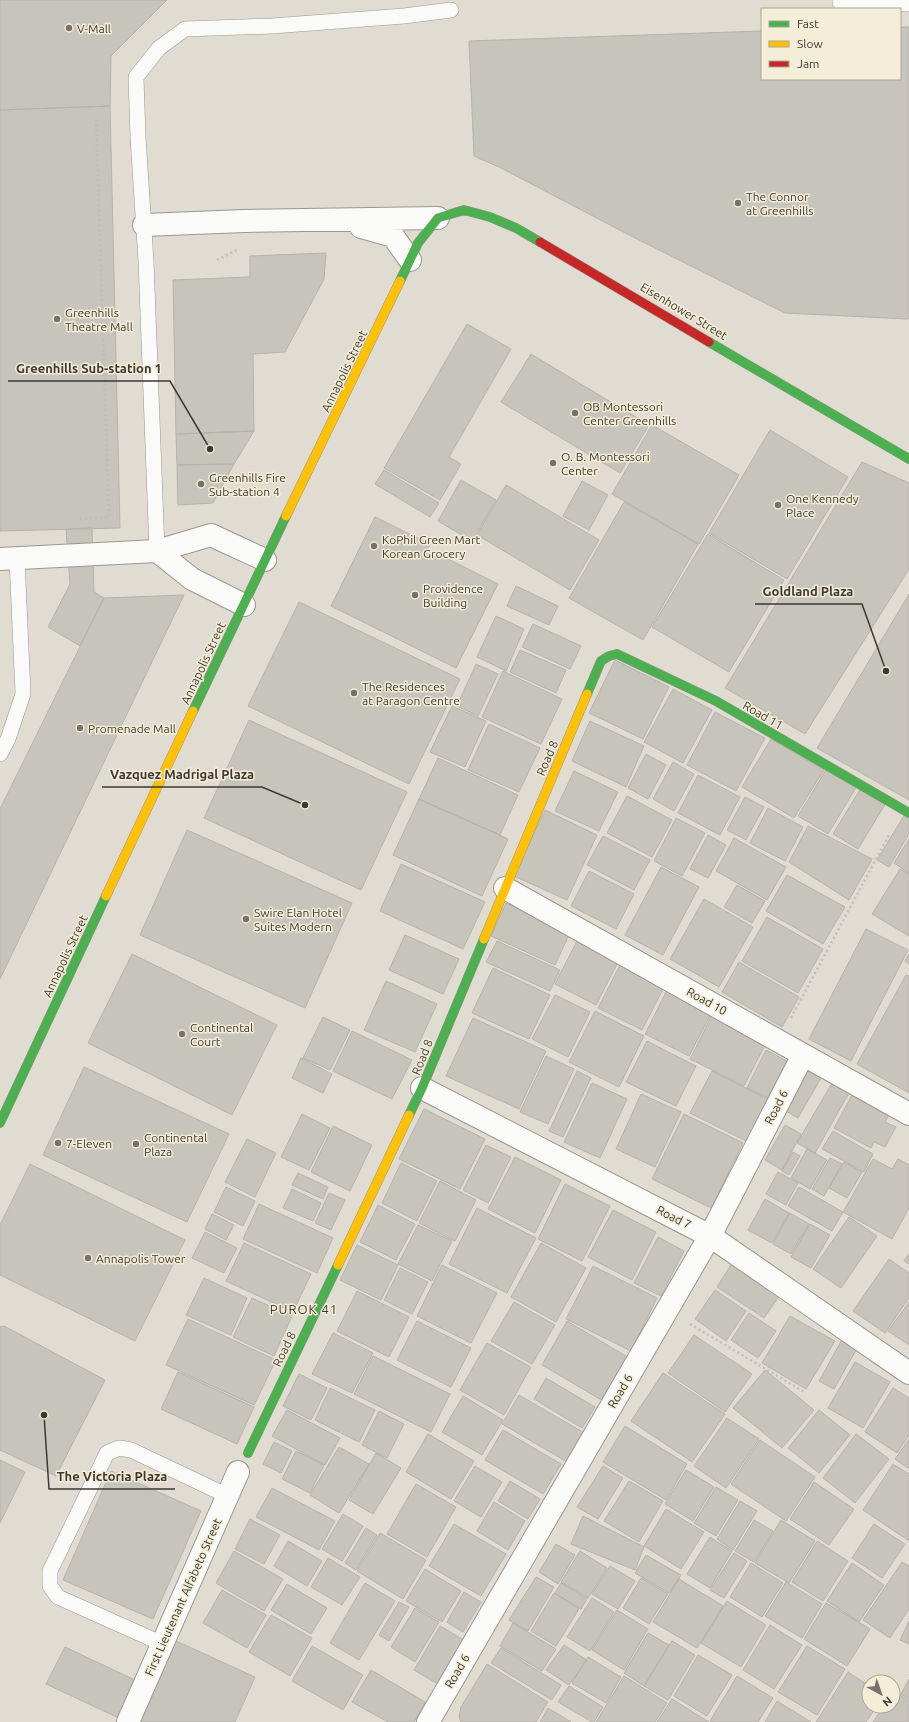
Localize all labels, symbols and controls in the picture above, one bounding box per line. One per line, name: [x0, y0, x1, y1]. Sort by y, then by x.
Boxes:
legend: [761, 8, 901, 80]
text: Fast: [797, 17, 819, 30]
place label: V-Mall: [77, 22, 111, 35]
marker: V-Mall: [64, 23, 74, 33]
text: Slow: [797, 37, 823, 50]
text: Jam: [797, 57, 819, 70]
place label: The Connor at Greenhills: [746, 190, 814, 217]
marker: The Connor at Greenhills: [733, 198, 743, 208]
street label: Eisenhower Street: [638, 280, 730, 342]
place label: Greenhills Theatre Mall: [65, 306, 133, 333]
marker: Greenhills Theatre Mall: [52, 314, 62, 324]
street label: Annapolis Street: [319, 328, 370, 414]
callout: Greenhills Sub-station 1: [8, 356, 170, 381]
text: Greenhills Sub-station 1: [16, 361, 162, 375]
place label: OB Montessori Center Greenhills: [583, 400, 676, 427]
marker: OB Montessori Center Greenhills: [570, 408, 580, 418]
place label: O. B. Montessori Center: [561, 450, 650, 477]
marker: O. B. Montessori Center: [548, 458, 558, 468]
place label: Greenhills Fire Sub-station 4: [209, 471, 286, 498]
marker: Greenhills Fire Sub-station 4: [196, 479, 206, 489]
place label: One Kennedy Place: [786, 492, 859, 519]
marker: One Kennedy Place: [773, 500, 783, 510]
place label: KoPhil Green Mart Korean Grocery: [382, 533, 480, 560]
marker: KoPhil Green Mart Korean Grocery: [369, 541, 379, 551]
callout: Goldland Plaza: [755, 579, 862, 604]
place label: Providence Building: [423, 582, 483, 609]
text: Goldland Plaza: [763, 584, 853, 598]
marker: Providence Building: [410, 590, 420, 600]
street label: Annapolis Street: [178, 620, 228, 706]
place label: The Residences at Paragon Centre: [362, 680, 460, 707]
marker: The Residences at Paragon Centre: [349, 688, 359, 698]
street label: Road 11: [741, 698, 785, 732]
place label: Promenade Mall: [88, 722, 176, 735]
marker: Promenade Mall: [75, 723, 85, 733]
street label: Road 8: [534, 738, 560, 778]
callout: Vazquez Madrigal Plaza: [102, 762, 262, 787]
text: Vazquez Madrigal Plaza: [110, 767, 254, 781]
place label: Swire Elan Hotel Suites Modern: [254, 906, 342, 933]
street label: Annapolis Street: [40, 913, 90, 999]
marker: Swire Elan Hotel Suites Modern: [241, 914, 251, 924]
street label: Road 10: [685, 985, 730, 1017]
place label: Continental Court: [190, 1021, 253, 1048]
marker: Continental Court: [177, 1029, 187, 1039]
street label: Road 8: [409, 1037, 435, 1077]
street label: Road 6: [762, 1087, 790, 1127]
place label: Continental Plaza: [144, 1131, 207, 1158]
place label: 7-Eleven: [66, 1137, 112, 1150]
marker: 7-Eleven: [53, 1138, 63, 1148]
marker: Continental Plaza: [131, 1139, 141, 1149]
street label: Road 7: [654, 1203, 694, 1231]
place label: Annapolis Tower: [96, 1252, 186, 1265]
marker: Annapolis Tower: [83, 1253, 93, 1263]
district label: PUROK 41: [270, 1302, 338, 1316]
street label: Road 8: [270, 1329, 298, 1369]
street label: Road 6: [605, 1371, 635, 1410]
callout: The Victoria Plaza: [49, 1464, 175, 1489]
text: The Victoria Plaza: [57, 1469, 167, 1483]
street label: First Lieutenant Alfabeto Street: [142, 1516, 224, 1678]
street label: Road 6: [442, 1651, 472, 1690]
north arrow: [861, 1674, 901, 1714]
text: N: [880, 1694, 894, 1709]

